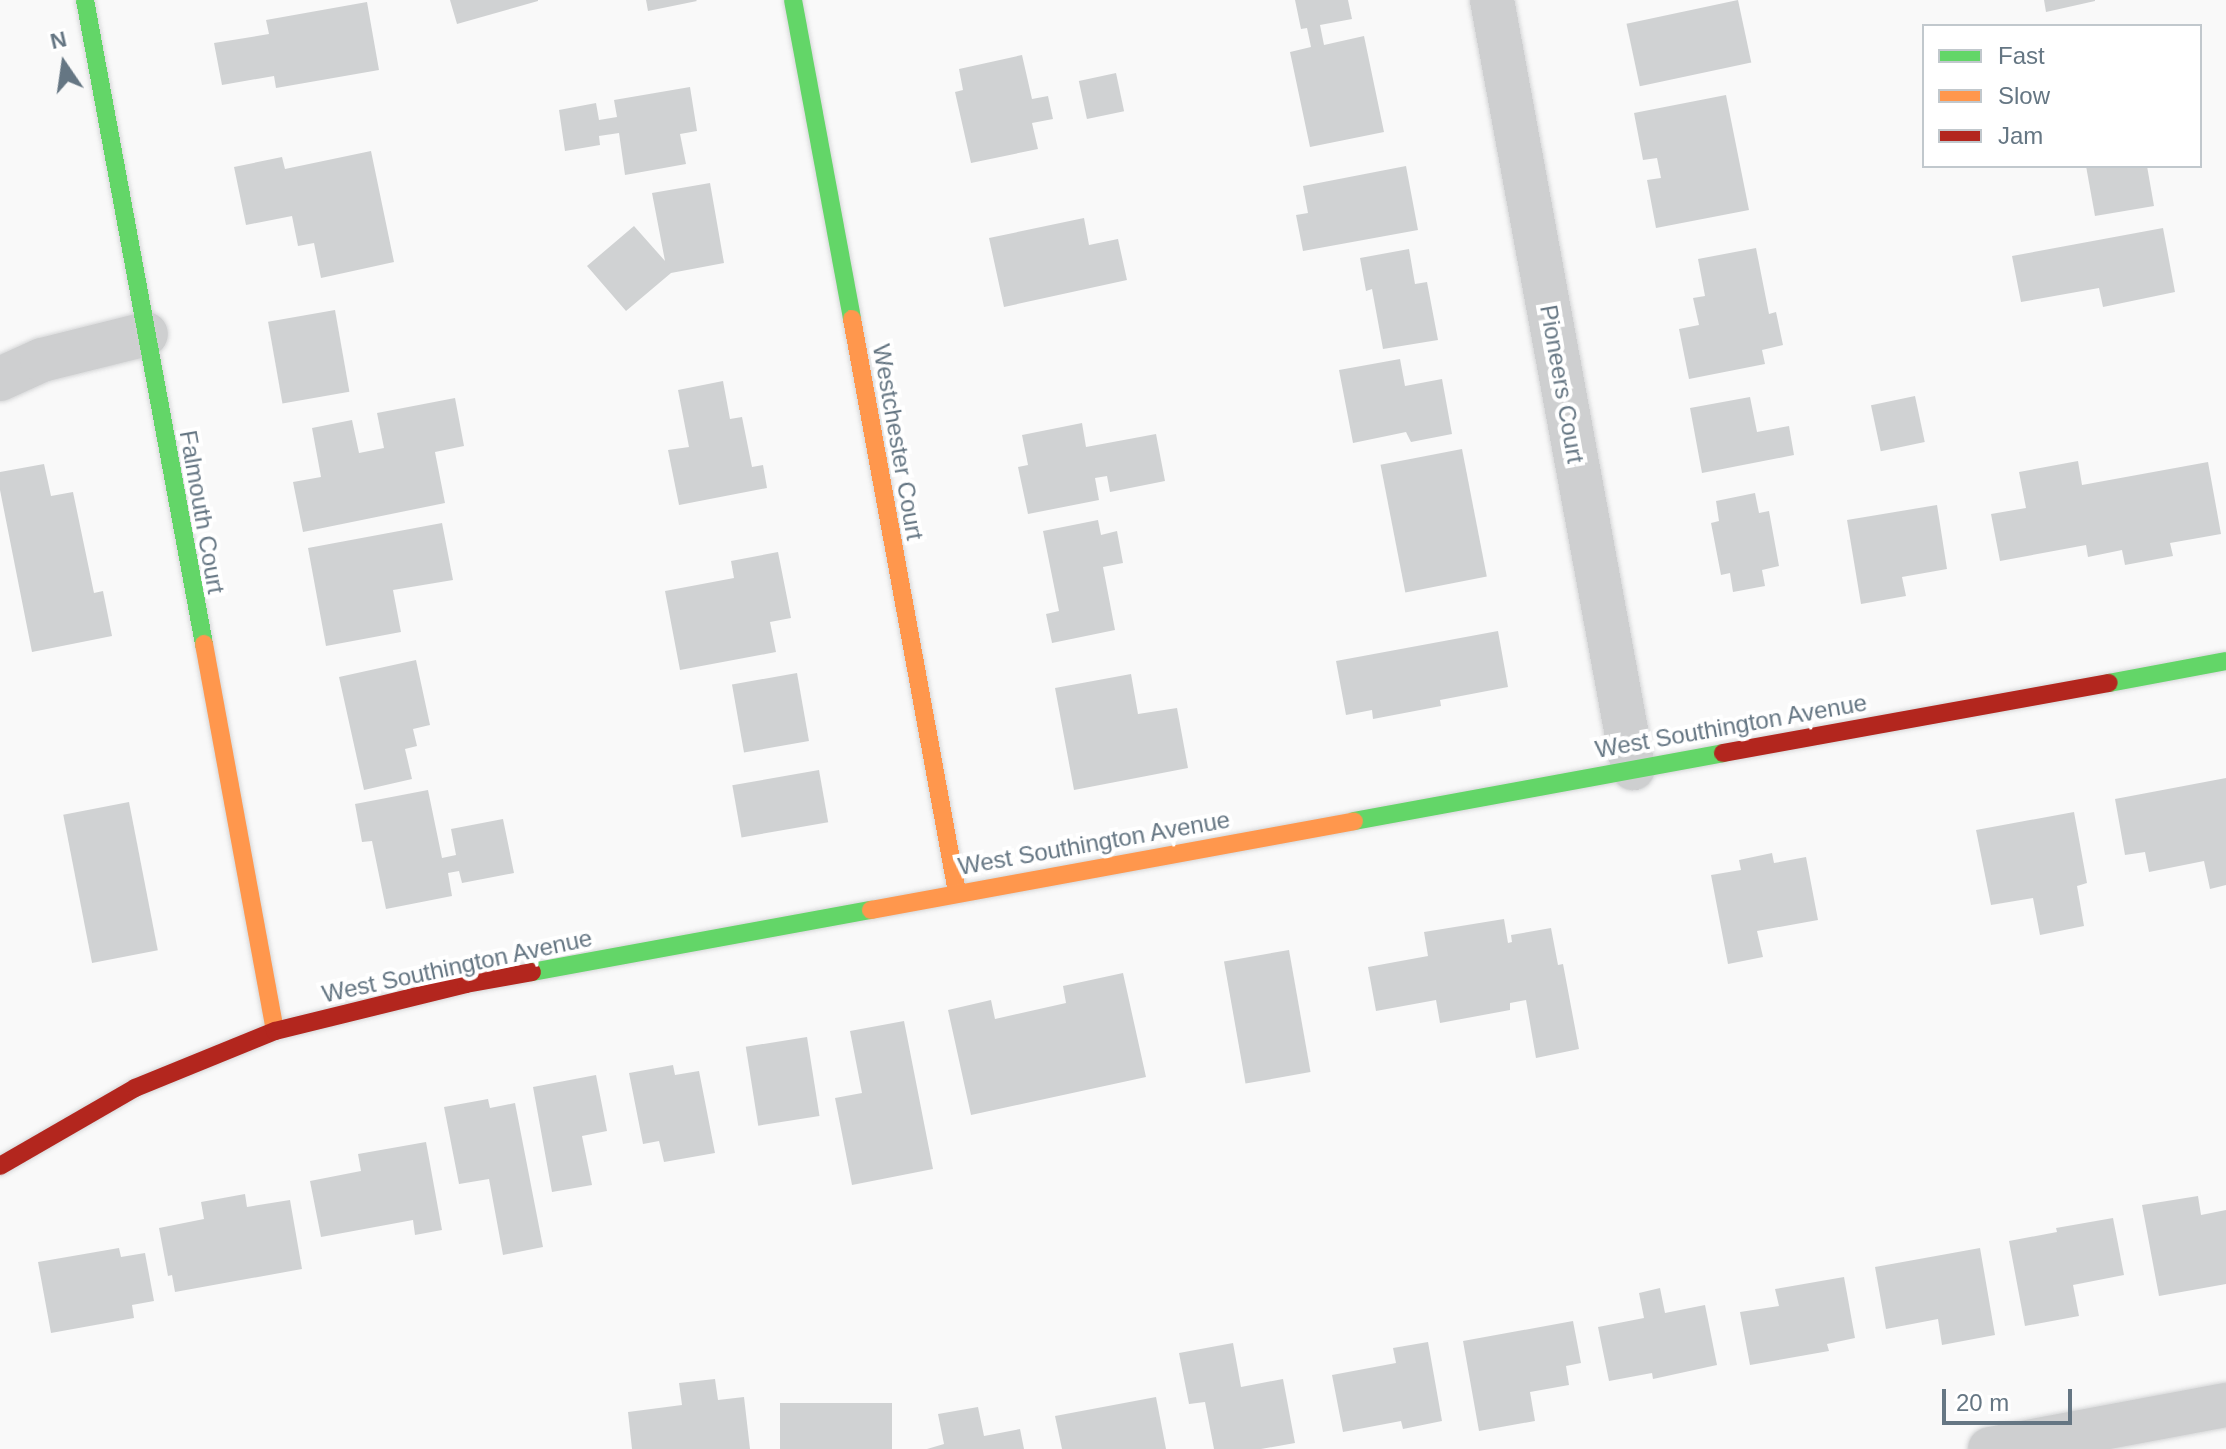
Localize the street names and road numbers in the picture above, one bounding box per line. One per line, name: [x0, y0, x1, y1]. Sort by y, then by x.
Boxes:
street label: Pioneers Court: [1534, 303, 1590, 465]
street label: Westchester Court: [867, 342, 929, 542]
street label: Falmouth Court: [173, 428, 231, 596]
street label: West Southington Avenue: [1592, 688, 1870, 764]
street label: West Southington Avenue: [955, 805, 1233, 881]
street label: West Southington Avenue: [319, 923, 595, 1009]

